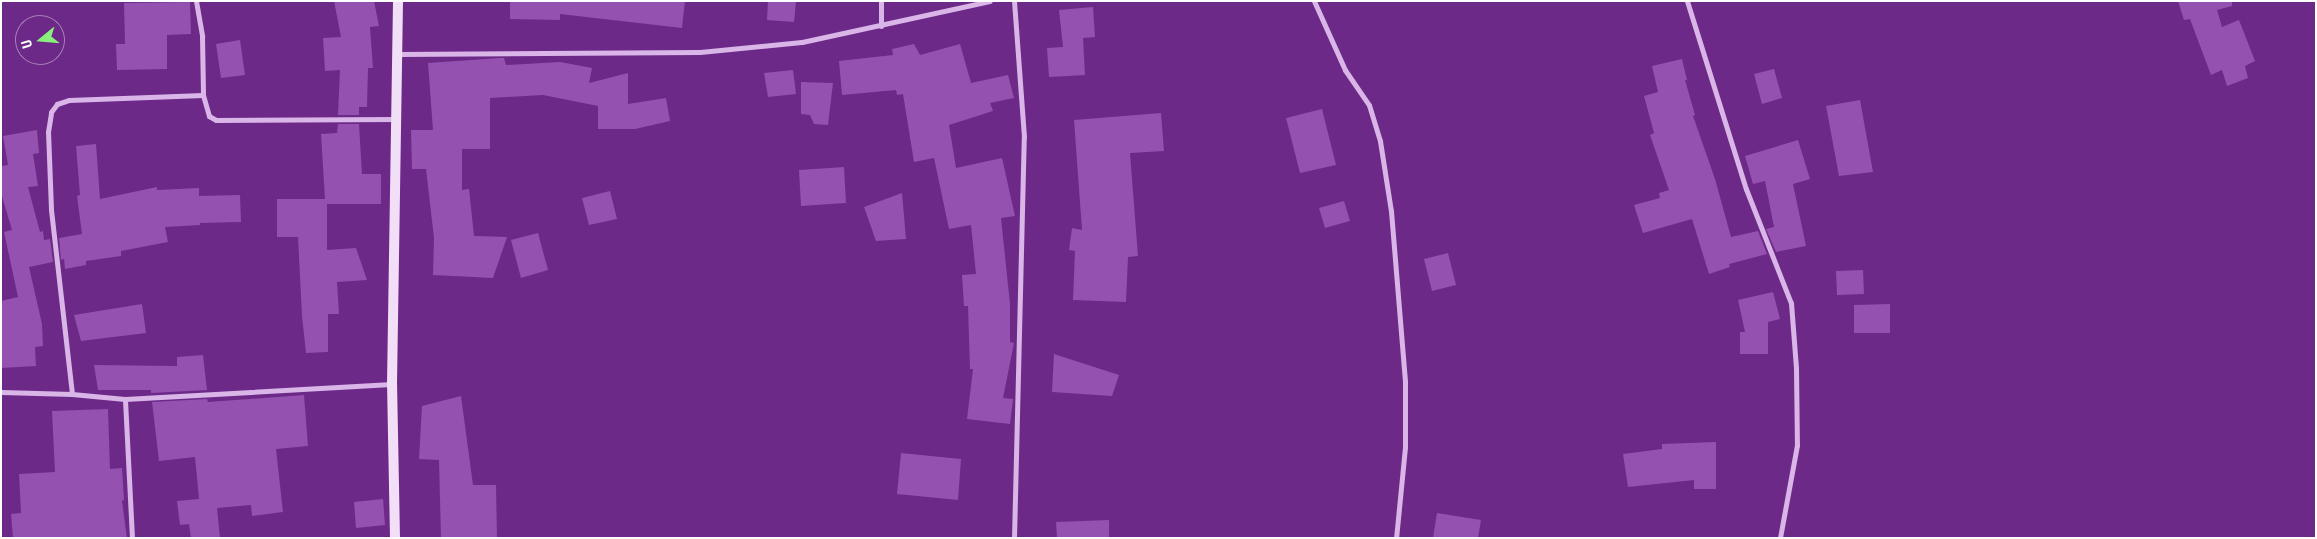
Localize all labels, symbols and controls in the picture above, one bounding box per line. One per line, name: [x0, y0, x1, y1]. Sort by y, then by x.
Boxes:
north arrow: [15, 15, 65, 65]
text: U: [18, 38, 35, 50]

